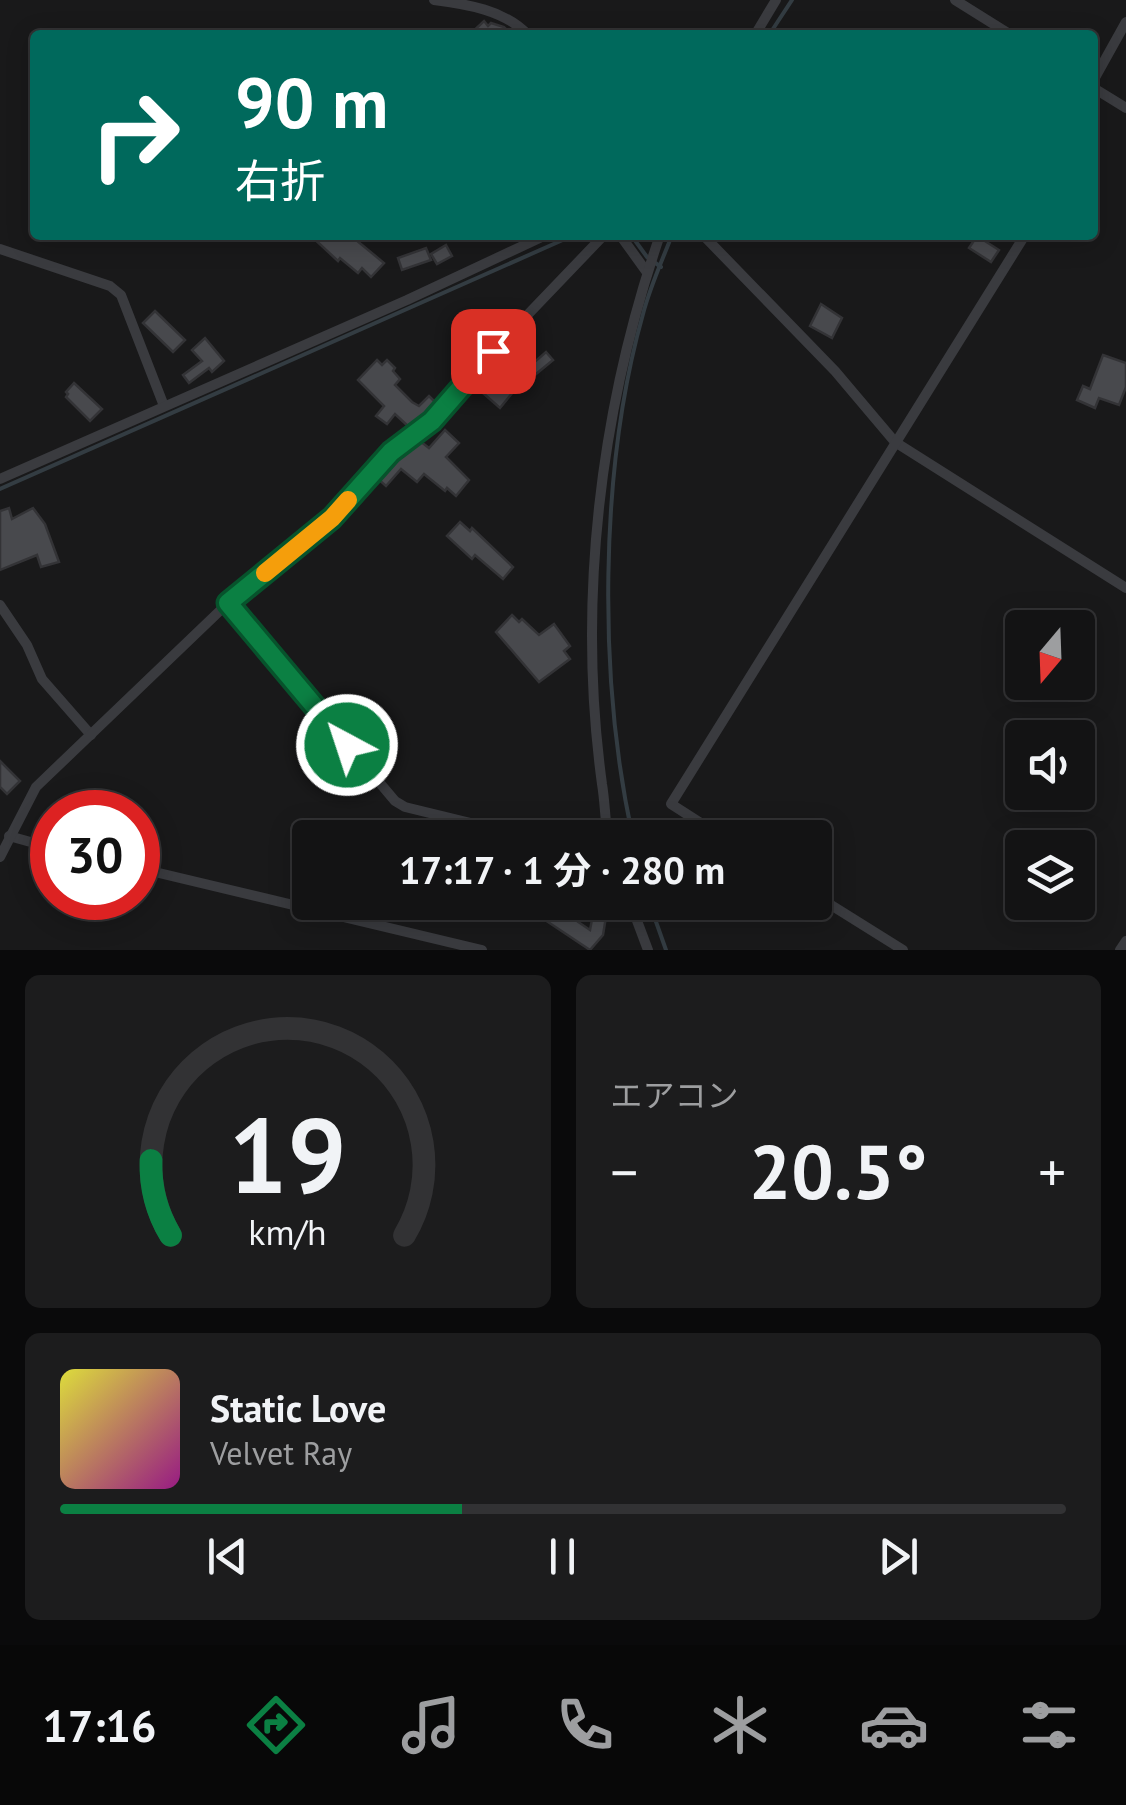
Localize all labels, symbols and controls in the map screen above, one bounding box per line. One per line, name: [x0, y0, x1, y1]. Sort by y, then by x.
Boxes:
text: 90 m: [235, 57, 388, 147]
icon: right: [70, 70, 200, 200]
text: 右折: [235, 151, 325, 209]
pin: [451, 309, 536, 394]
icon: arrive: [466, 324, 521, 379]
north arrow: [1005, 610, 1095, 700]
map controls: [1005, 610, 1095, 920]
position arrow: [295, 693, 399, 797]
button: sound: [1005, 720, 1095, 810]
speed limit sign: 30: [30, 790, 160, 920]
button: layers: [1005, 830, 1095, 920]
text: 17:17 · 1 分 · 280 m: [399, 845, 725, 894]
text: エアコン: [611, 1074, 739, 1116]
text: 19: [229, 1087, 347, 1222]
text: 20.5°: [749, 1123, 928, 1220]
text: −: [611, 1136, 638, 1207]
text: +: [1038, 1136, 1066, 1207]
text: km/h: [249, 1209, 327, 1255]
text: Static Love: [210, 1383, 386, 1432]
text: Velvet Ray: [210, 1432, 352, 1474]
icon: previous: [200, 1529, 255, 1584]
icon: pause: [535, 1529, 590, 1584]
icon: next: [871, 1529, 926, 1584]
icon: directions: [241, 1690, 311, 1760]
icon: music: [396, 1690, 466, 1760]
icon: phone: [550, 1690, 620, 1760]
icon: climate: [705, 1690, 775, 1760]
icon: car: [859, 1690, 929, 1760]
icon: filters: [1014, 1690, 1084, 1760]
text: 17:16: [42, 1696, 156, 1754]

